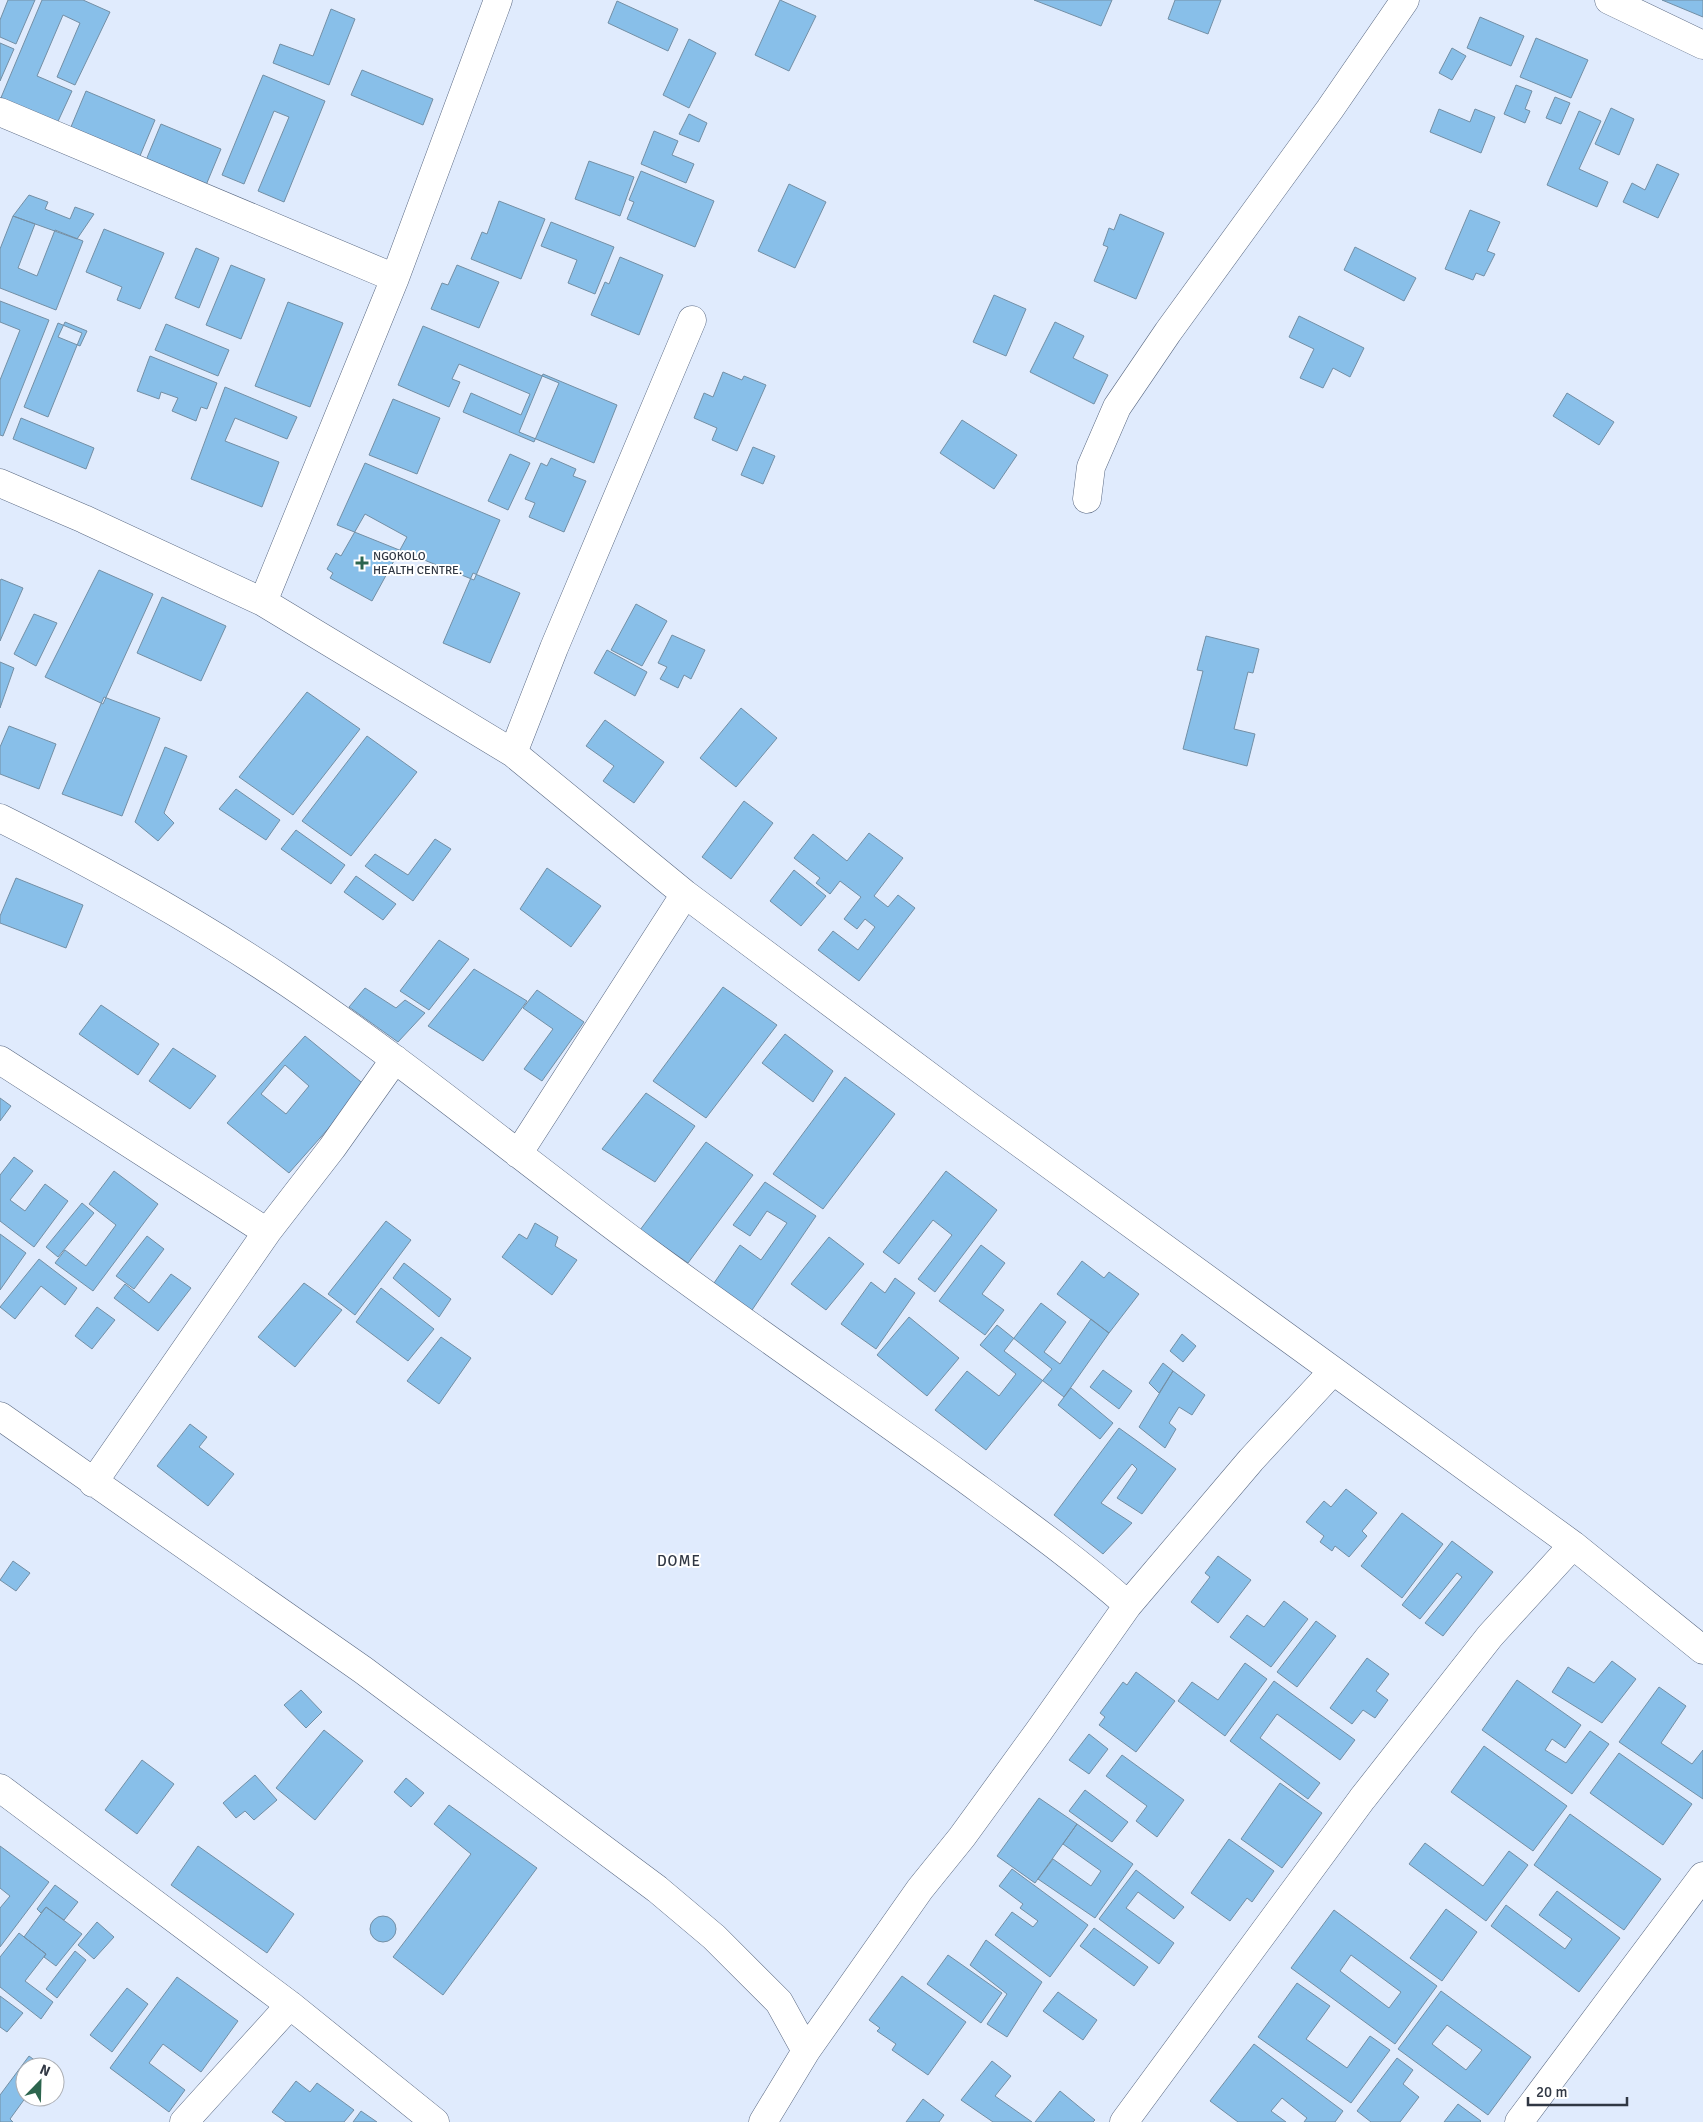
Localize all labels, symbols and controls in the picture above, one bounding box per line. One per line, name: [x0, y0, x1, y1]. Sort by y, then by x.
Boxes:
place label: NGOKOLO HEALTH CENTRE.: [373, 549, 462, 578]
marker: NGOKOLO HEALTH CENTRE.: [355, 556, 369, 570]
district label: DOME: [657, 1552, 701, 1570]
north arrow: [15, 2057, 65, 2107]
text: N: [37, 2061, 53, 2080]
scale bar: [1528, 2074, 1627, 2106]
text: 20 m: [1536, 2083, 1567, 2101]

